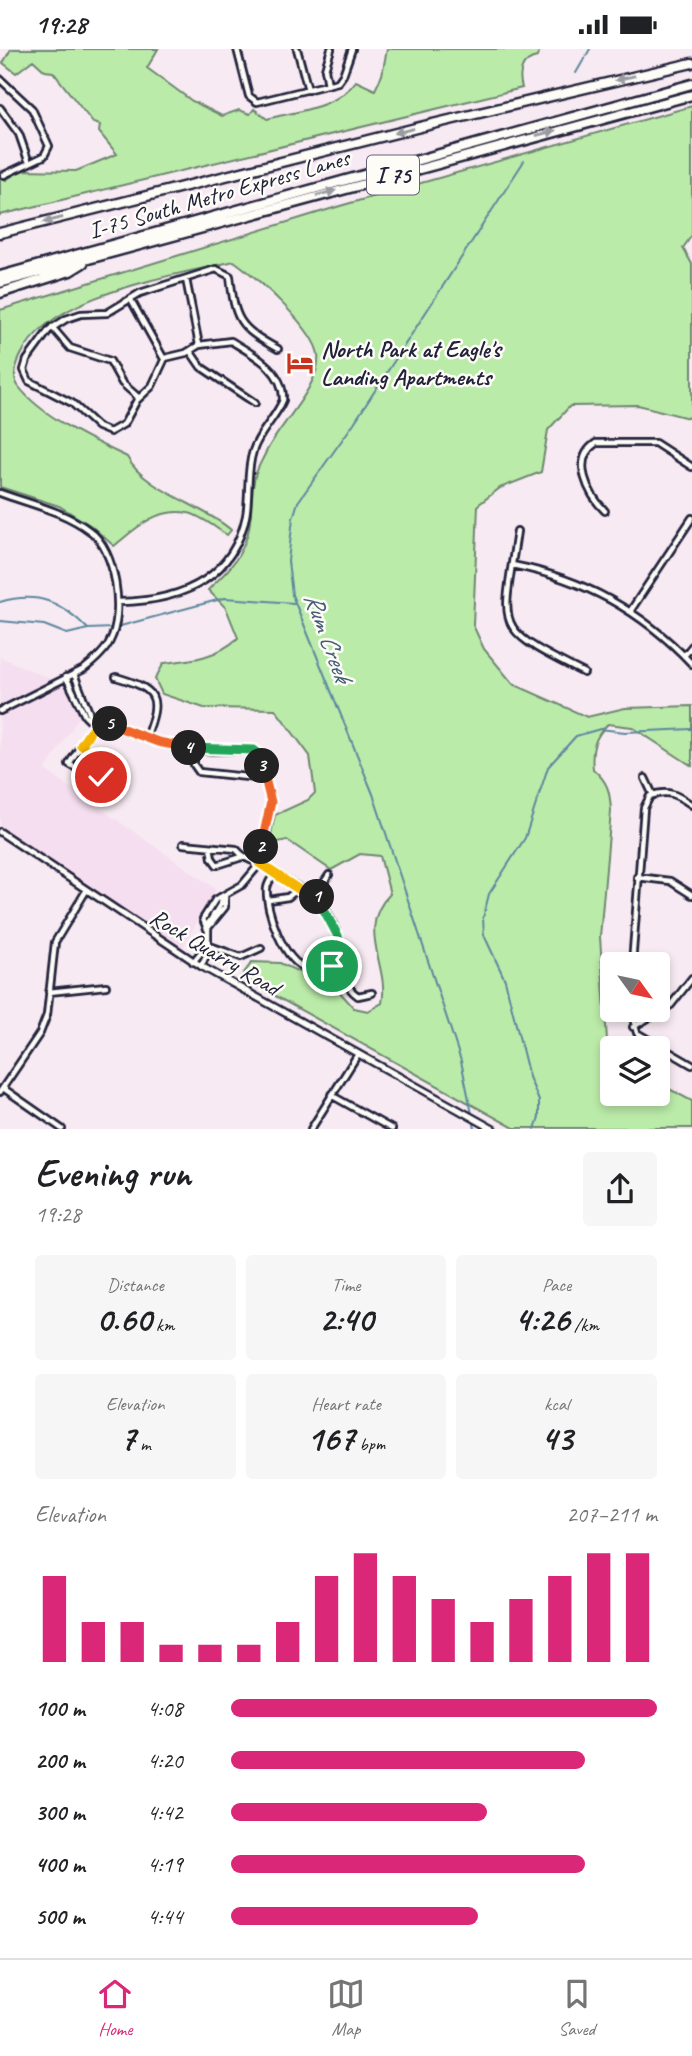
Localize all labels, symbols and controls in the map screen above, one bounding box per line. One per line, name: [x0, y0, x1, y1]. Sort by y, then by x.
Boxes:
text: 19:28: [35, 8, 87, 41]
one-way arrow: [614, 72, 636, 83]
one-way arrow: [393, 126, 415, 137]
one-way arrow: [535, 127, 557, 138]
street label: I-75 South Metro Express Lanes: [85, 142, 354, 246]
road number: I 75: [367, 155, 419, 195]
one-way arrow: [316, 188, 337, 198]
one-way arrow: [42, 215, 64, 226]
place label: North Park at Eagle's Landing Apartments: [321, 334, 503, 392]
hotel icon: North Park at Eagle's Landing Apartments: [285, 348, 315, 378]
water label: Rum Creek: [297, 588, 361, 691]
pin: 5: [92, 707, 128, 741]
text: 5: [105, 711, 114, 735]
pin: 4: [172, 731, 206, 765]
text: 4: [184, 735, 193, 759]
pin: [71, 747, 131, 807]
pin: 3: [244, 749, 280, 783]
text: 3: [257, 753, 266, 777]
icon: check: [82, 758, 120, 796]
pin: 2: [244, 829, 278, 865]
text: 2: [256, 834, 265, 858]
pin: 1: [300, 879, 334, 915]
text: 1: [312, 884, 321, 908]
street label: Rock Quarry Road: [145, 902, 288, 1004]
pin: [302, 936, 362, 996]
icon: arrive: [313, 947, 351, 985]
north arrow: [600, 952, 670, 1022]
map controls: [600, 952, 670, 1106]
button: layers: [600, 1036, 670, 1106]
text: Evening run: [35, 1150, 191, 1197]
button: share: [583, 1152, 657, 1226]
text: 19:28: [35, 1200, 81, 1229]
text: Distance: [107, 1273, 164, 1297]
text: Time: [331, 1273, 361, 1297]
text: Pace: [542, 1273, 571, 1297]
text: 0.60: [96, 1297, 151, 1342]
text: 2:40: [319, 1297, 373, 1342]
text: 4:26: [514, 1297, 569, 1342]
text: km: [151, 1313, 174, 1337]
text: /km: [569, 1313, 599, 1337]
text: Elevation: [106, 1392, 165, 1416]
text: Heart rate: [311, 1392, 381, 1416]
text: kcal: [544, 1392, 569, 1416]
text: 7: [120, 1416, 136, 1461]
text: 167: [307, 1416, 355, 1461]
text: 43: [541, 1416, 572, 1461]
text: m: [136, 1432, 151, 1456]
text: bpm: [355, 1432, 385, 1456]
text: Elevation: [35, 1500, 106, 1529]
text: 207–211 m: [566, 1500, 657, 1529]
text: 100 m: [35, 1694, 85, 1723]
text: 4:08: [147, 1694, 183, 1723]
text: 200 m: [35, 1746, 85, 1775]
text: 4:20: [147, 1746, 183, 1775]
text: 300 m: [35, 1798, 85, 1827]
text: 4:42: [147, 1798, 183, 1827]
text: 400 m: [35, 1850, 85, 1879]
text: 4:19: [147, 1850, 183, 1879]
text: 500 m: [35, 1902, 84, 1931]
text: 4:44: [147, 1902, 183, 1931]
tab: Home: [96, 1975, 134, 2041]
tab: Map: [327, 1975, 365, 2041]
tab: Saved: [558, 1975, 596, 2041]

